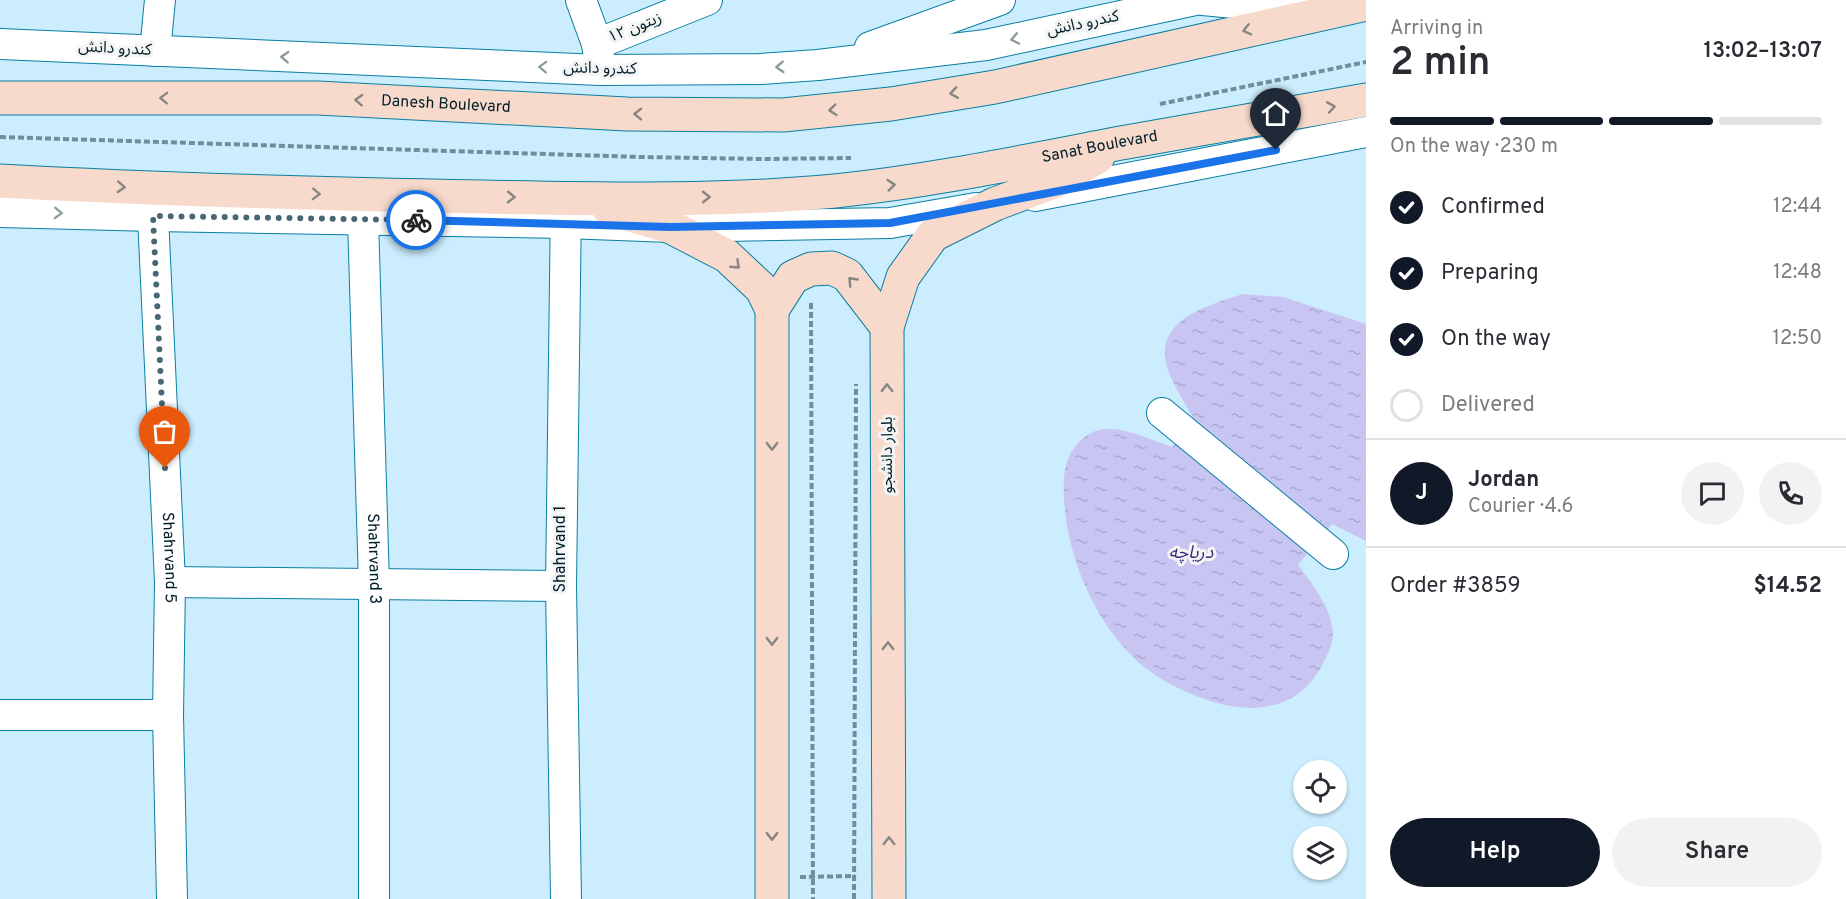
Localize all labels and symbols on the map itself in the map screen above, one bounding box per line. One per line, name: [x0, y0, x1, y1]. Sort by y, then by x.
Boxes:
street label: کندرو دانش: [1045, 7, 1121, 41]
street label: زیتون ۱۲: [605, 8, 665, 48]
one-way arrow: [1243, 23, 1253, 36]
one-way arrow: [1010, 32, 1020, 45]
street label: کندرو دانش: [78, 37, 153, 61]
one-way arrow: [281, 51, 290, 64]
street label: کندرو دانش: [563, 58, 637, 80]
one-way arrow: [539, 61, 548, 74]
one-way arrow: [775, 61, 784, 74]
one-way arrow: [950, 87, 959, 99]
pin: [1250, 88, 1301, 150]
one-way arrow: [160, 91, 169, 104]
street label: Danesh Boulevard: [381, 91, 511, 118]
one-way arrow: [355, 94, 364, 107]
one-way arrow: [1326, 101, 1335, 113]
one-way arrow: [828, 103, 837, 116]
one-way arrow: [633, 108, 642, 120]
street label: Sanat Boulevard: [1040, 127, 1160, 168]
one-way arrow: [886, 179, 895, 191]
one-way arrow: [117, 181, 126, 194]
one-way arrow: [312, 187, 321, 200]
courier: [386, 190, 446, 250]
one-way arrow: [507, 191, 516, 204]
one-way arrow: [702, 191, 711, 203]
one-way arrow: [54, 207, 63, 220]
one-way arrow: [729, 257, 740, 268]
one-way arrow: [848, 278, 859, 289]
one-way arrow: [881, 383, 893, 392]
pin: [139, 406, 190, 468]
street label: بلوار دانشجو: [878, 416, 898, 494]
one-way arrow: [766, 441, 778, 450]
street label: Shahrvand 1: [551, 505, 571, 593]
street label: Shahrvand 5: [157, 512, 180, 603]
street label: Shahrvand 3: [362, 513, 384, 604]
water label: دریاچه: [1169, 542, 1214, 565]
one-way arrow: [766, 636, 778, 645]
one-way arrow: [882, 641, 894, 650]
one-way arrow: [766, 831, 778, 840]
one-way arrow: [883, 836, 895, 845]

